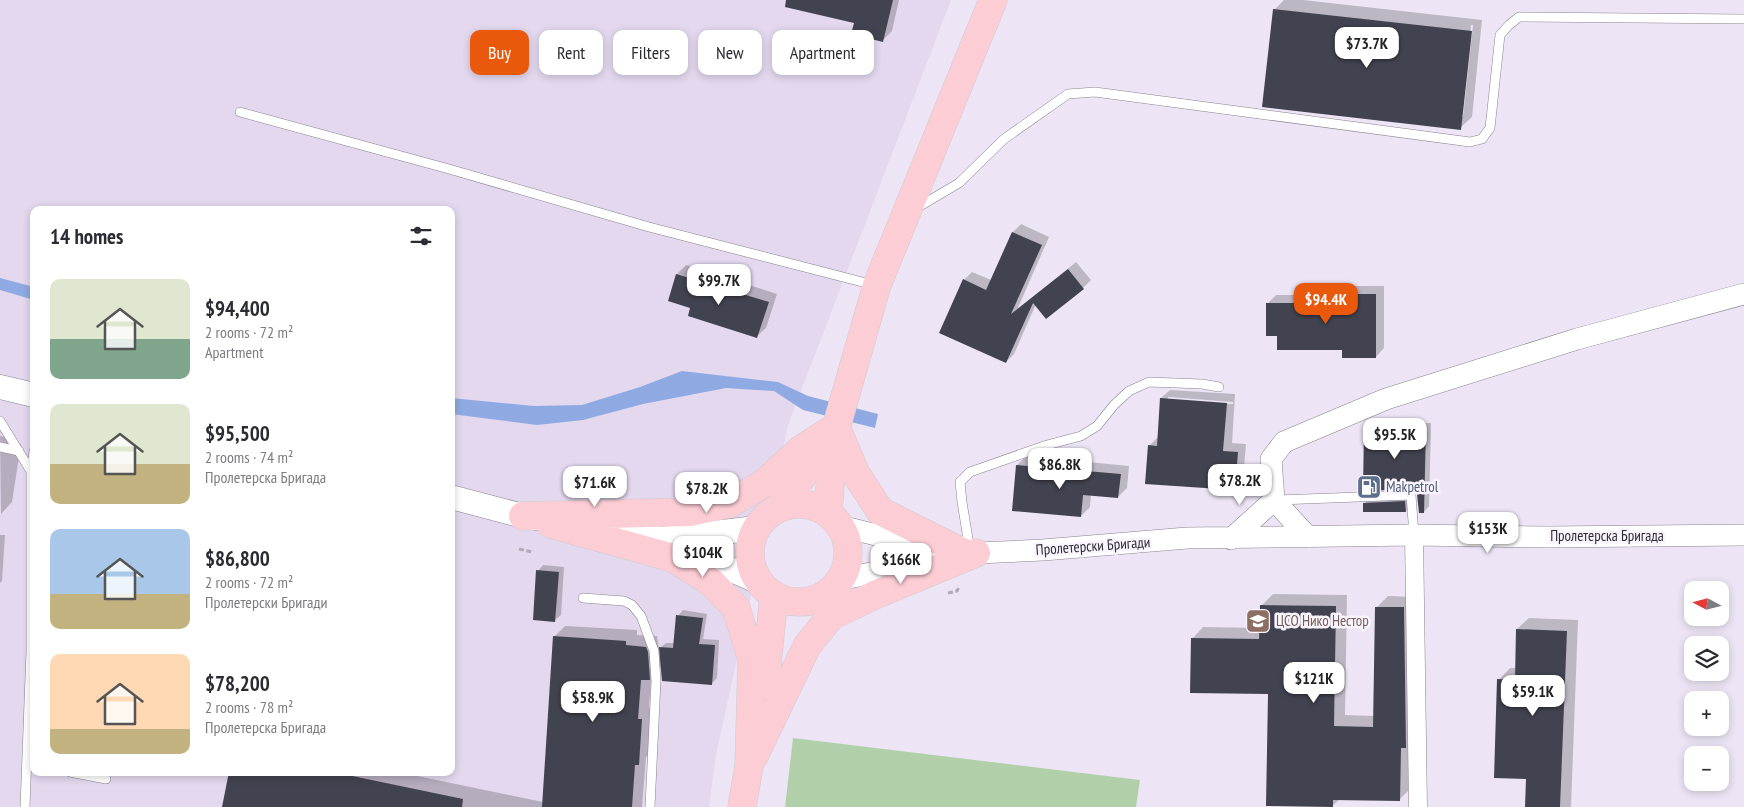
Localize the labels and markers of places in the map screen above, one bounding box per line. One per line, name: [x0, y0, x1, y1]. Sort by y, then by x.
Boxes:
pin: $73.7K: [1326, 27, 1408, 69]
pin: $99.7K: [678, 264, 760, 306]
pin: $94.4K: [1285, 282, 1367, 325]
pin: $95.5K: [1354, 418, 1436, 460]
pin: $86.8K: [1019, 448, 1101, 490]
pin: $78.2K: [1199, 464, 1281, 506]
pin: $71.6K: [554, 466, 636, 508]
pin: $78.2K: [666, 472, 748, 514]
fuel station icon: Makpetrol: [1356, 474, 1382, 500]
place label: Makpetrol: [1386, 477, 1439, 496]
pin: $153K: [1453, 512, 1523, 554]
pin: $104K: [668, 536, 738, 578]
pin: $166K: [866, 542, 936, 585]
school or university icon: ЦСО Нико Нестор: [1245, 608, 1271, 634]
place label: ЦСО Нико Нестор: [1276, 611, 1369, 630]
pin: $121K: [1279, 662, 1349, 704]
pin: $59.1K: [1492, 674, 1574, 717]
pin: $58.9K: [552, 680, 634, 723]

